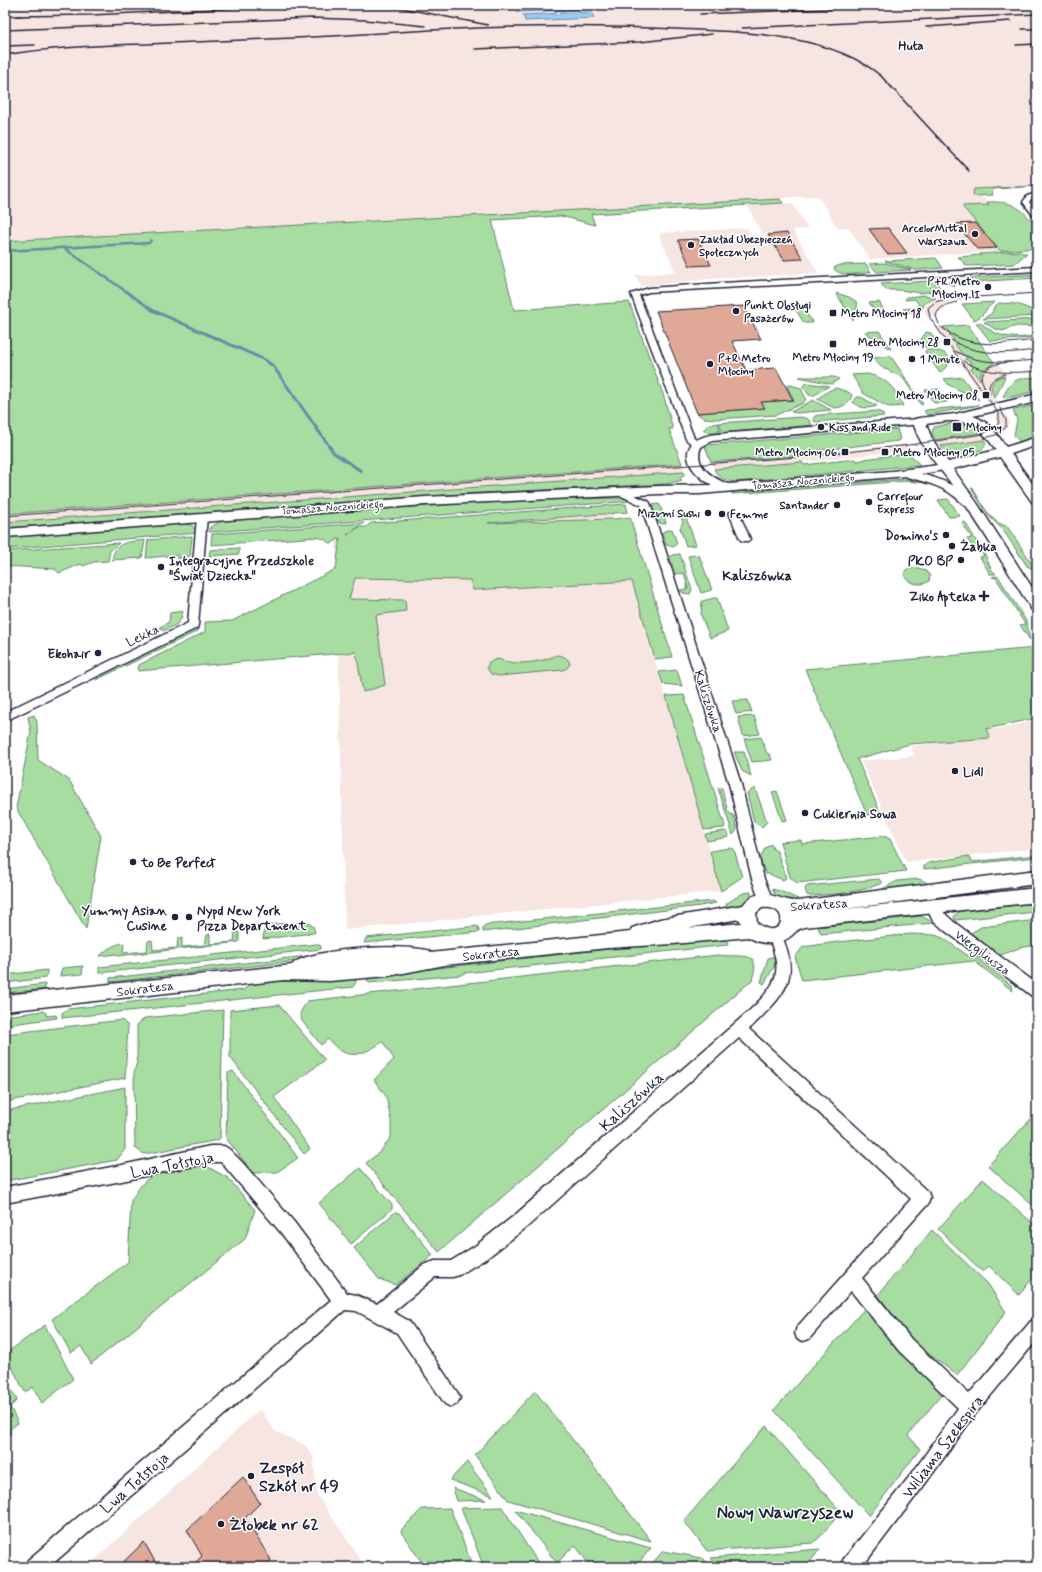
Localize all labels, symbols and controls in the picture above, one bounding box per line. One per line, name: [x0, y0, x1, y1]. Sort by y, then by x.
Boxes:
district label: Huta: [898, 38, 924, 55]
place label: ArcelorMittal Warszawa: [902, 222, 967, 249]
marker: ArcelorMittal Warszawa: [970, 229, 980, 239]
place label: Zakład Ubezpieczeń Społecznych: [699, 233, 793, 260]
marker: Zakład Ubezpieczeń Społecznych: [686, 240, 696, 250]
place label: P+R Metro Młociny II: [927, 275, 980, 302]
marker: P+R Metro Młociny II: [983, 282, 993, 292]
place label: Punkt Obsługi Pasażerów: [744, 299, 812, 326]
marker: Punkt Obsługi Pasażerów: [731, 306, 741, 316]
place label: Metro Młociny 18: [841, 307, 921, 321]
marker: Metro Młociny 18: [828, 308, 838, 318]
place label: Metro Młociny 28: [858, 336, 939, 350]
marker: Metro Młociny 28: [942, 337, 952, 347]
marker: Metro Młociny 19: [828, 339, 838, 349]
place label: Metro Młociny 19: [792, 351, 874, 365]
place label: P+R Metro Młociny: [718, 352, 771, 379]
place label: 1 Minute: [920, 353, 961, 367]
marker: 1 Minute: [907, 354, 917, 364]
marker: P+R Metro Młociny: [705, 359, 715, 369]
place label: Metro Młociny 08: [896, 389, 978, 403]
marker: Metro Młociny 08: [981, 390, 991, 400]
place label: Kiss and Ride: [829, 421, 891, 435]
marker: Młociny: [951, 421, 963, 433]
place label: Młociny: [966, 421, 1002, 435]
marker: Kiss and Ride: [816, 422, 826, 432]
place label: Metro Młociny 06: [755, 446, 837, 460]
place label: Metro Młociny 05: [893, 446, 975, 460]
marker: Metro Młociny 06: [840, 447, 850, 457]
marker: Metro Młociny 05: [880, 447, 890, 457]
street label: Tomasza Nocznickiego: [751, 470, 856, 495]
place label: Carrefour Express: [877, 490, 923, 517]
street label: Tomasza Nocznickiego: [280, 497, 385, 521]
marker: Carrefour Express: [864, 497, 874, 507]
place label: Santander: [779, 499, 830, 513]
marker: Santander: [832, 500, 842, 510]
place label: Mizumi Sushi: [638, 507, 701, 521]
marker: Mizumi Sushi: [703, 508, 713, 518]
place label: Femme: [730, 508, 768, 522]
marker: Femme: [717, 509, 727, 519]
place label: Domino's: [885, 528, 938, 545]
marker: Domino's: [941, 530, 951, 540]
place label: Żabka: [960, 539, 997, 556]
marker: Żabka: [947, 541, 957, 551]
place label: Integracyjne Przedszkole "Świat Dziecka": [169, 553, 314, 585]
place label: PKO BP: [908, 553, 953, 570]
marker: PKO BP: [956, 555, 966, 565]
marker: Integracyjne Przedszkole "Świat Dziecka": [156, 562, 166, 572]
district label: Kaliszówka: [722, 567, 792, 585]
place label: Ziko Apteka: [909, 589, 976, 607]
marker: Ziko Apteka: [979, 591, 989, 601]
street label: Lekka: [123, 621, 162, 652]
place label: Ekohair: [48, 646, 91, 663]
marker: Ekohair: [93, 648, 103, 658]
street label: Kaliszówka: [689, 668, 726, 735]
place label: Lidl: [963, 764, 983, 781]
marker: Lidl: [950, 766, 960, 776]
place label: Cukiernia Sowa: [813, 806, 897, 823]
marker: Cukiernia Sowa: [800, 808, 810, 818]
place label: to Be Perfect: [140, 855, 216, 872]
marker: to Be Perfect: [128, 857, 138, 867]
street label: Sokratesa: [790, 895, 849, 916]
place label: Yummy Asian Cusine: [81, 903, 168, 935]
place label: Nypd New York Pizza Department: [197, 903, 307, 935]
marker: Yummy Asian Cusine: [170, 912, 180, 922]
marker: Nypd New York Pizza Department: [184, 912, 194, 922]
street label: Wergiliusza: [950, 927, 1013, 980]
street label: Sokratesa: [462, 943, 521, 966]
street label: Sokratesa: [116, 978, 175, 1001]
street label: Kaliszówka: [595, 1068, 669, 1137]
street label: Lwa Tołstoja: [129, 1147, 216, 1184]
street label: Wiliama Szekspira: [898, 1391, 989, 1503]
street label: Lwa Tołstoja: [96, 1447, 174, 1519]
place label: Zespół Szkół nr 49: [259, 1458, 339, 1497]
marker: Zespół Szkół nr 49: [246, 1471, 256, 1481]
district label: Nowy Wawrzyszew: [717, 1502, 853, 1524]
place label: Żłobek nr 62: [229, 1515, 319, 1536]
marker: Żłobek nr 62: [216, 1519, 226, 1529]

